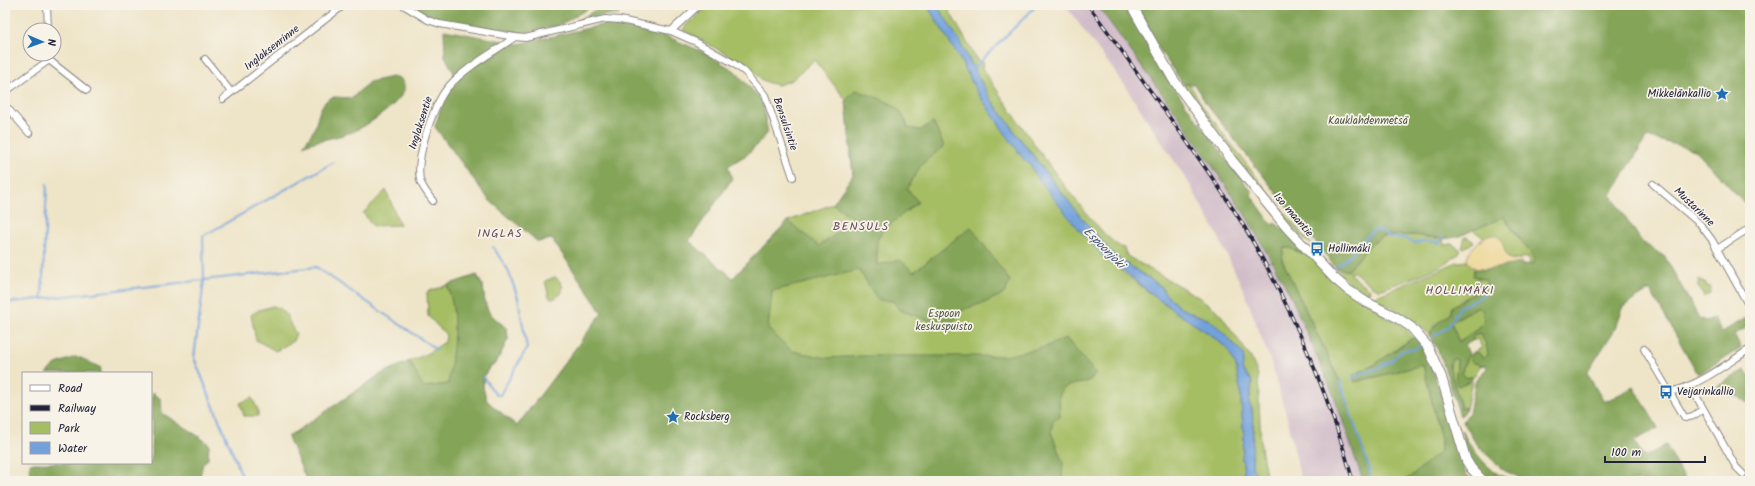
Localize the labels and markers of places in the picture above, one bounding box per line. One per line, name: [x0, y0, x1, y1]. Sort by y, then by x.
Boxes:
place label: Mikkelänkallio: [1647, 85, 1711, 103]
place icon: Mikkelänkallio: [1714, 86, 1730, 102]
place label: Hollimäki: [1328, 240, 1370, 258]
bus stop icon: Hollimäki: [1309, 241, 1325, 257]
place label: Veijarinkallio: [1677, 383, 1734, 401]
bus stop icon: Veijarinkallio: [1658, 384, 1674, 400]
place label: Rocksberg: [684, 408, 730, 426]
place icon: Rocksberg: [665, 409, 681, 425]

